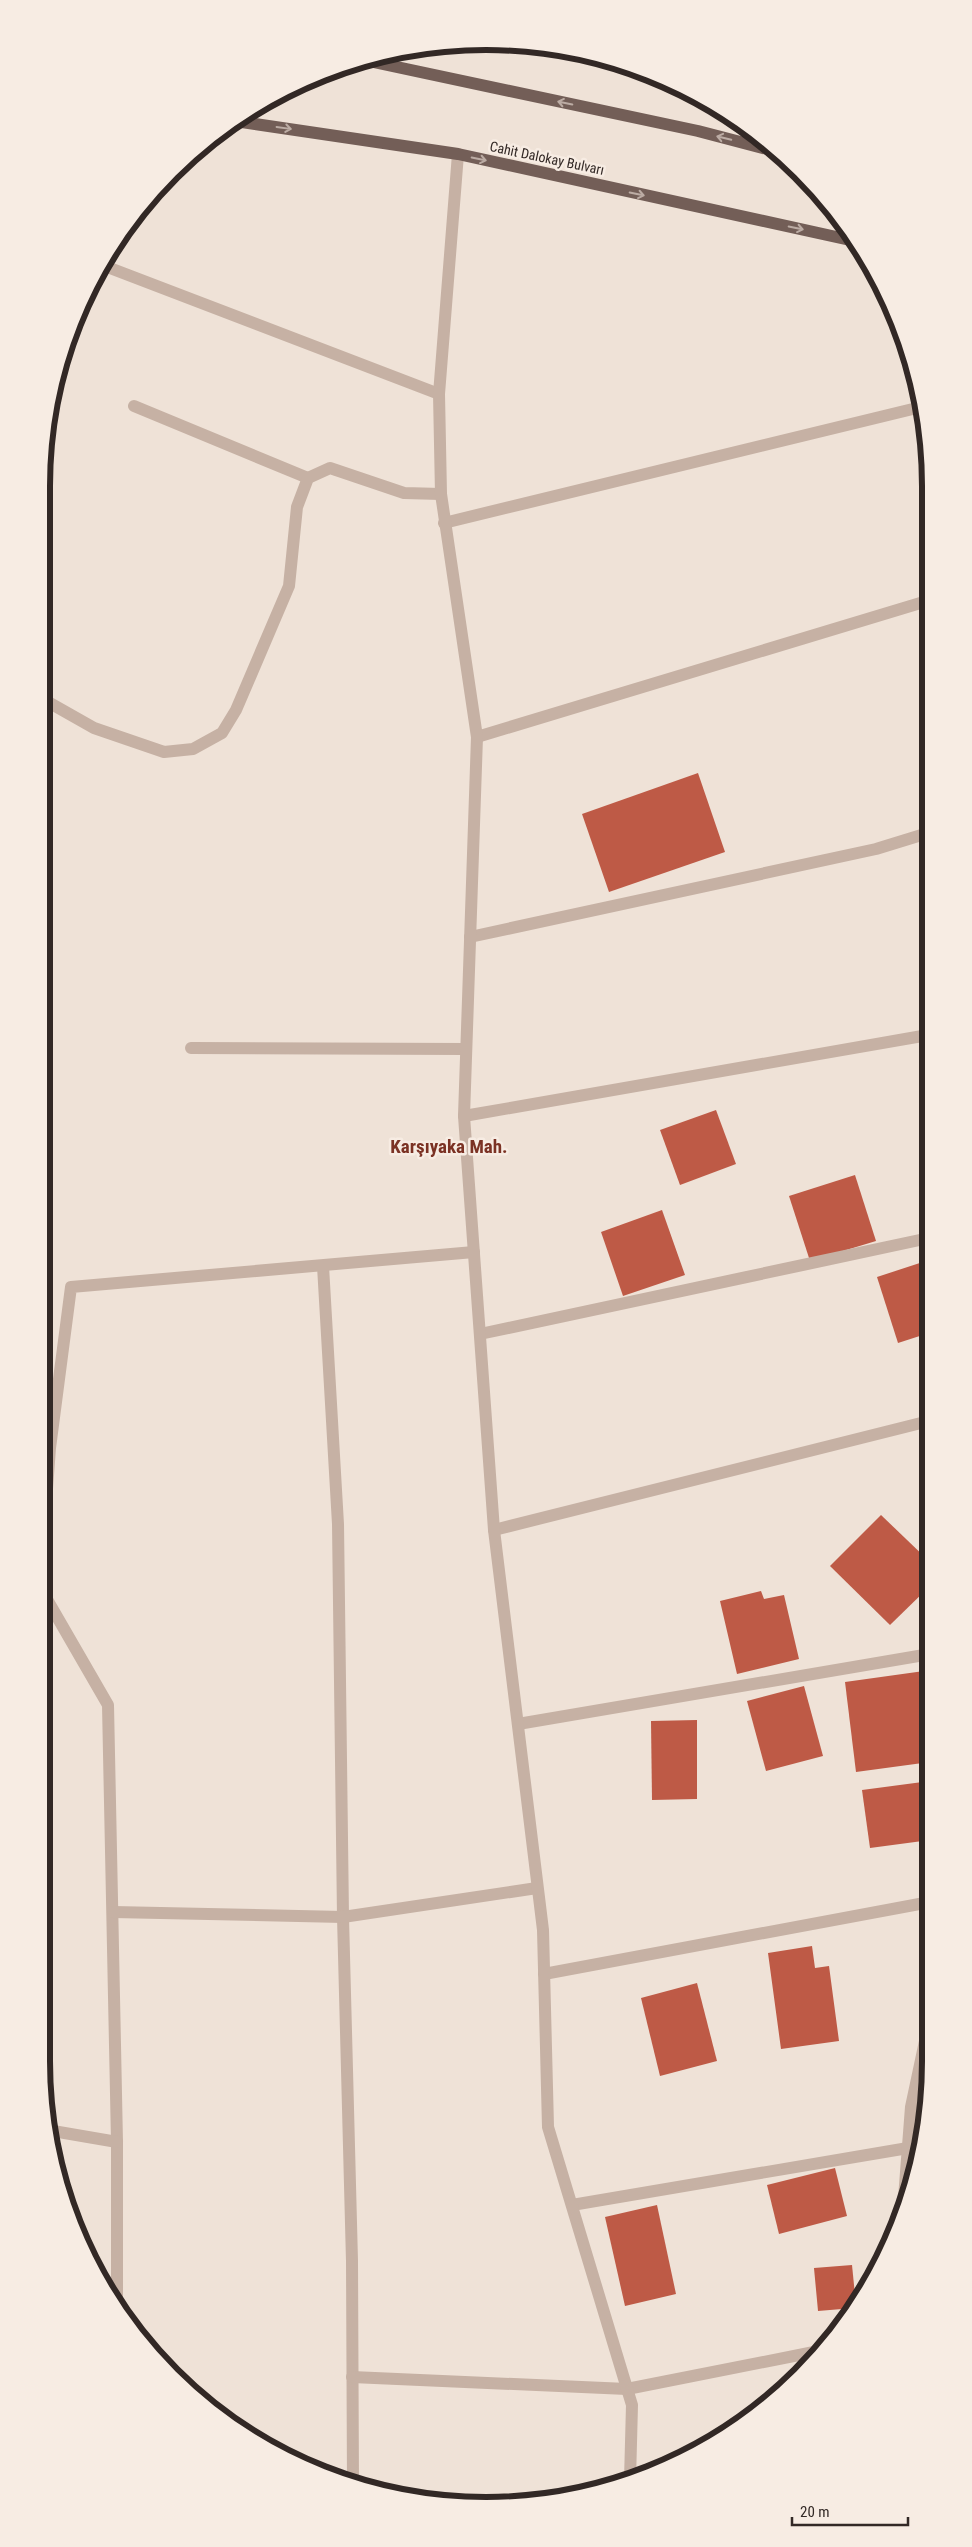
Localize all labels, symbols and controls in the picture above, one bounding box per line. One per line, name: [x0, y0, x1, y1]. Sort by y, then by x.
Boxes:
one-way arrow: [558, 98, 574, 107]
one-way arrow: [275, 124, 291, 134]
one-way arrow: [717, 133, 733, 142]
street label: Cahit Dalokay Bulvarı: [488, 138, 606, 178]
one-way arrow: [470, 155, 486, 164]
one-way arrow: [629, 189, 645, 199]
one-way arrow: [788, 224, 804, 233]
district label: Karşıyaka Mah.: [390, 1135, 508, 1158]
scale bar: [792, 2494, 908, 2526]
text: 20 m: [800, 2503, 830, 2521]

